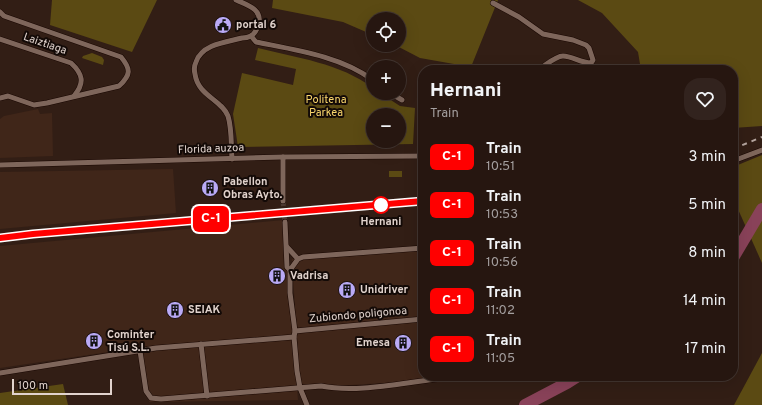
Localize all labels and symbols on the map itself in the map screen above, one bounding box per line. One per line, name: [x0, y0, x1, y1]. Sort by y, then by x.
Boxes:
public building icon: portal 6: [213, 15, 233, 35]
place label: portal 6: [236, 18, 277, 32]
street label: Laiztiaga: [21, 30, 69, 58]
park label: Politena Parkea: [306, 93, 347, 120]
street label: Florida auzoa: [178, 141, 245, 157]
place label: Pabellon Obras Ayto.: [223, 175, 283, 202]
building icon: Pabellon Obras Ayto.: [200, 178, 220, 198]
marker: Hernani: [372, 196, 390, 214]
line badge: C-1: [188, 206, 234, 232]
place label: Hernani: [361, 215, 401, 229]
building icon: Vadrisa: [267, 266, 287, 286]
place label: Vadrisa: [290, 269, 328, 283]
building icon: Unidriver: [337, 280, 357, 300]
place label: Unidriver: [360, 283, 409, 297]
building icon: SEIAK: [165, 300, 185, 320]
place label: SEIAK: [188, 303, 220, 317]
street label: Zubiondo poligonoa: [308, 304, 408, 326]
place label: Cominter Tisú S.L.: [107, 328, 155, 355]
building icon: Cominter Tisú S.L.: [84, 331, 104, 351]
building icon: Emesa: [393, 333, 413, 353]
place label: Emesa: [356, 336, 390, 350]
scale bar: [12, 377, 112, 396]

